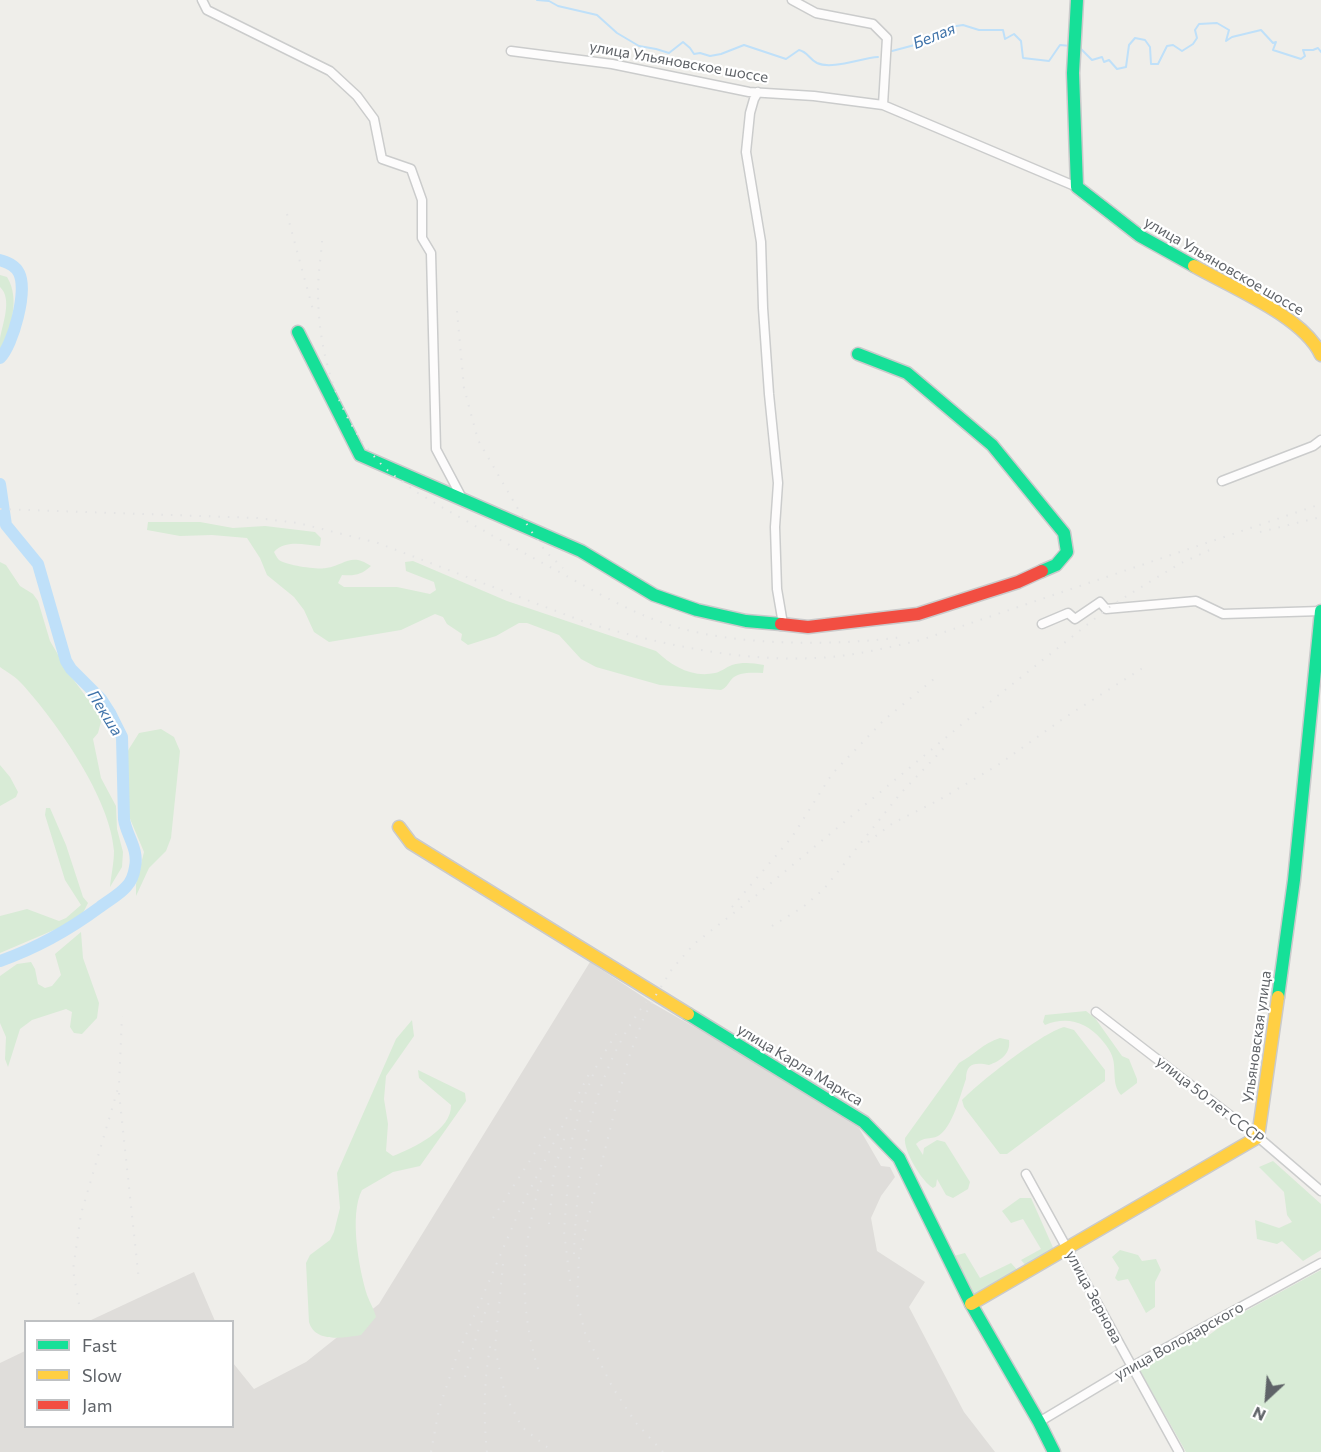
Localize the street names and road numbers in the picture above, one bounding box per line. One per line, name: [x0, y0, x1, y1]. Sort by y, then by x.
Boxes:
street label: улица Ульяновское шоссе: [588, 37, 770, 87]
street label: улица Ульяновское шоссе: [1141, 213, 1307, 319]
street label: Ульяновская улица: [1239, 970, 1275, 1104]
street label: улица Карла Маркса: [734, 1020, 866, 1110]
street label: улица 50 лет СССР: [1152, 1052, 1268, 1148]
street label: улица Зернова: [1062, 1248, 1126, 1346]
street label: улица Володарского: [1111, 1298, 1247, 1384]

